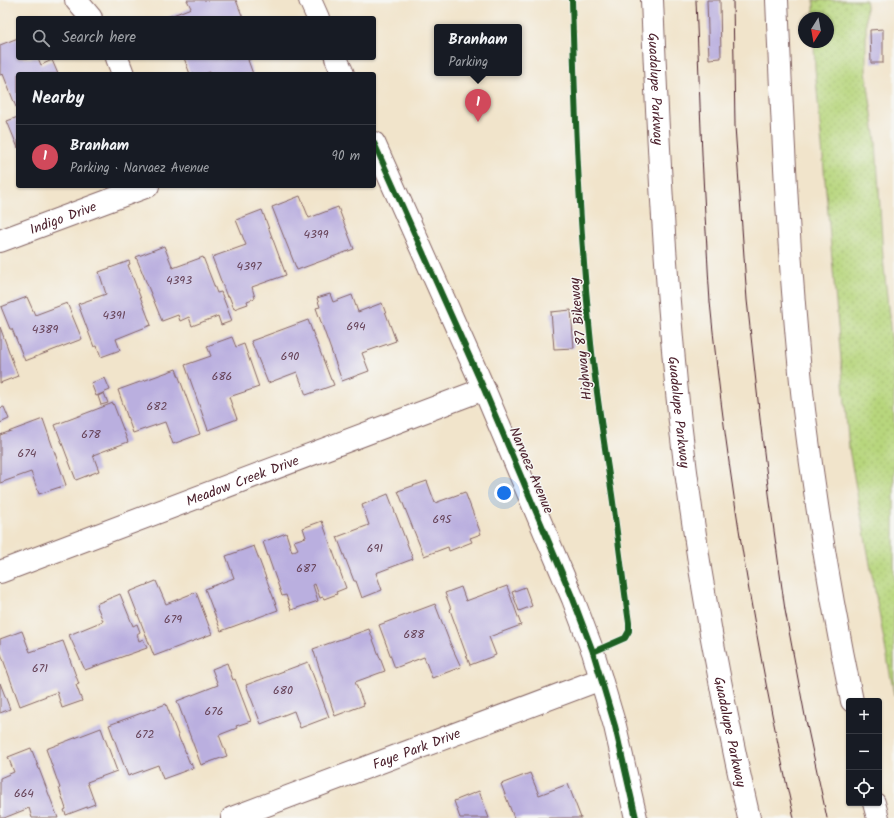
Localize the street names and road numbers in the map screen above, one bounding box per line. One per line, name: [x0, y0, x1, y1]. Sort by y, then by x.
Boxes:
street label: Guadalupe Parkway: [641, 32, 669, 146]
street label: Indigo Drive: [26, 196, 100, 241]
street label: Highway 87 Bikeway: [564, 276, 598, 401]
street label: Guadalupe Parkway: [662, 355, 695, 470]
street label: Narvaez Avenue: [503, 424, 560, 518]
street label: Meadow Creek Drive: [183, 450, 303, 513]
street label: Guadalupe Parkway: [707, 675, 752, 790]
street label: Faye Park Drive: [369, 723, 465, 776]

